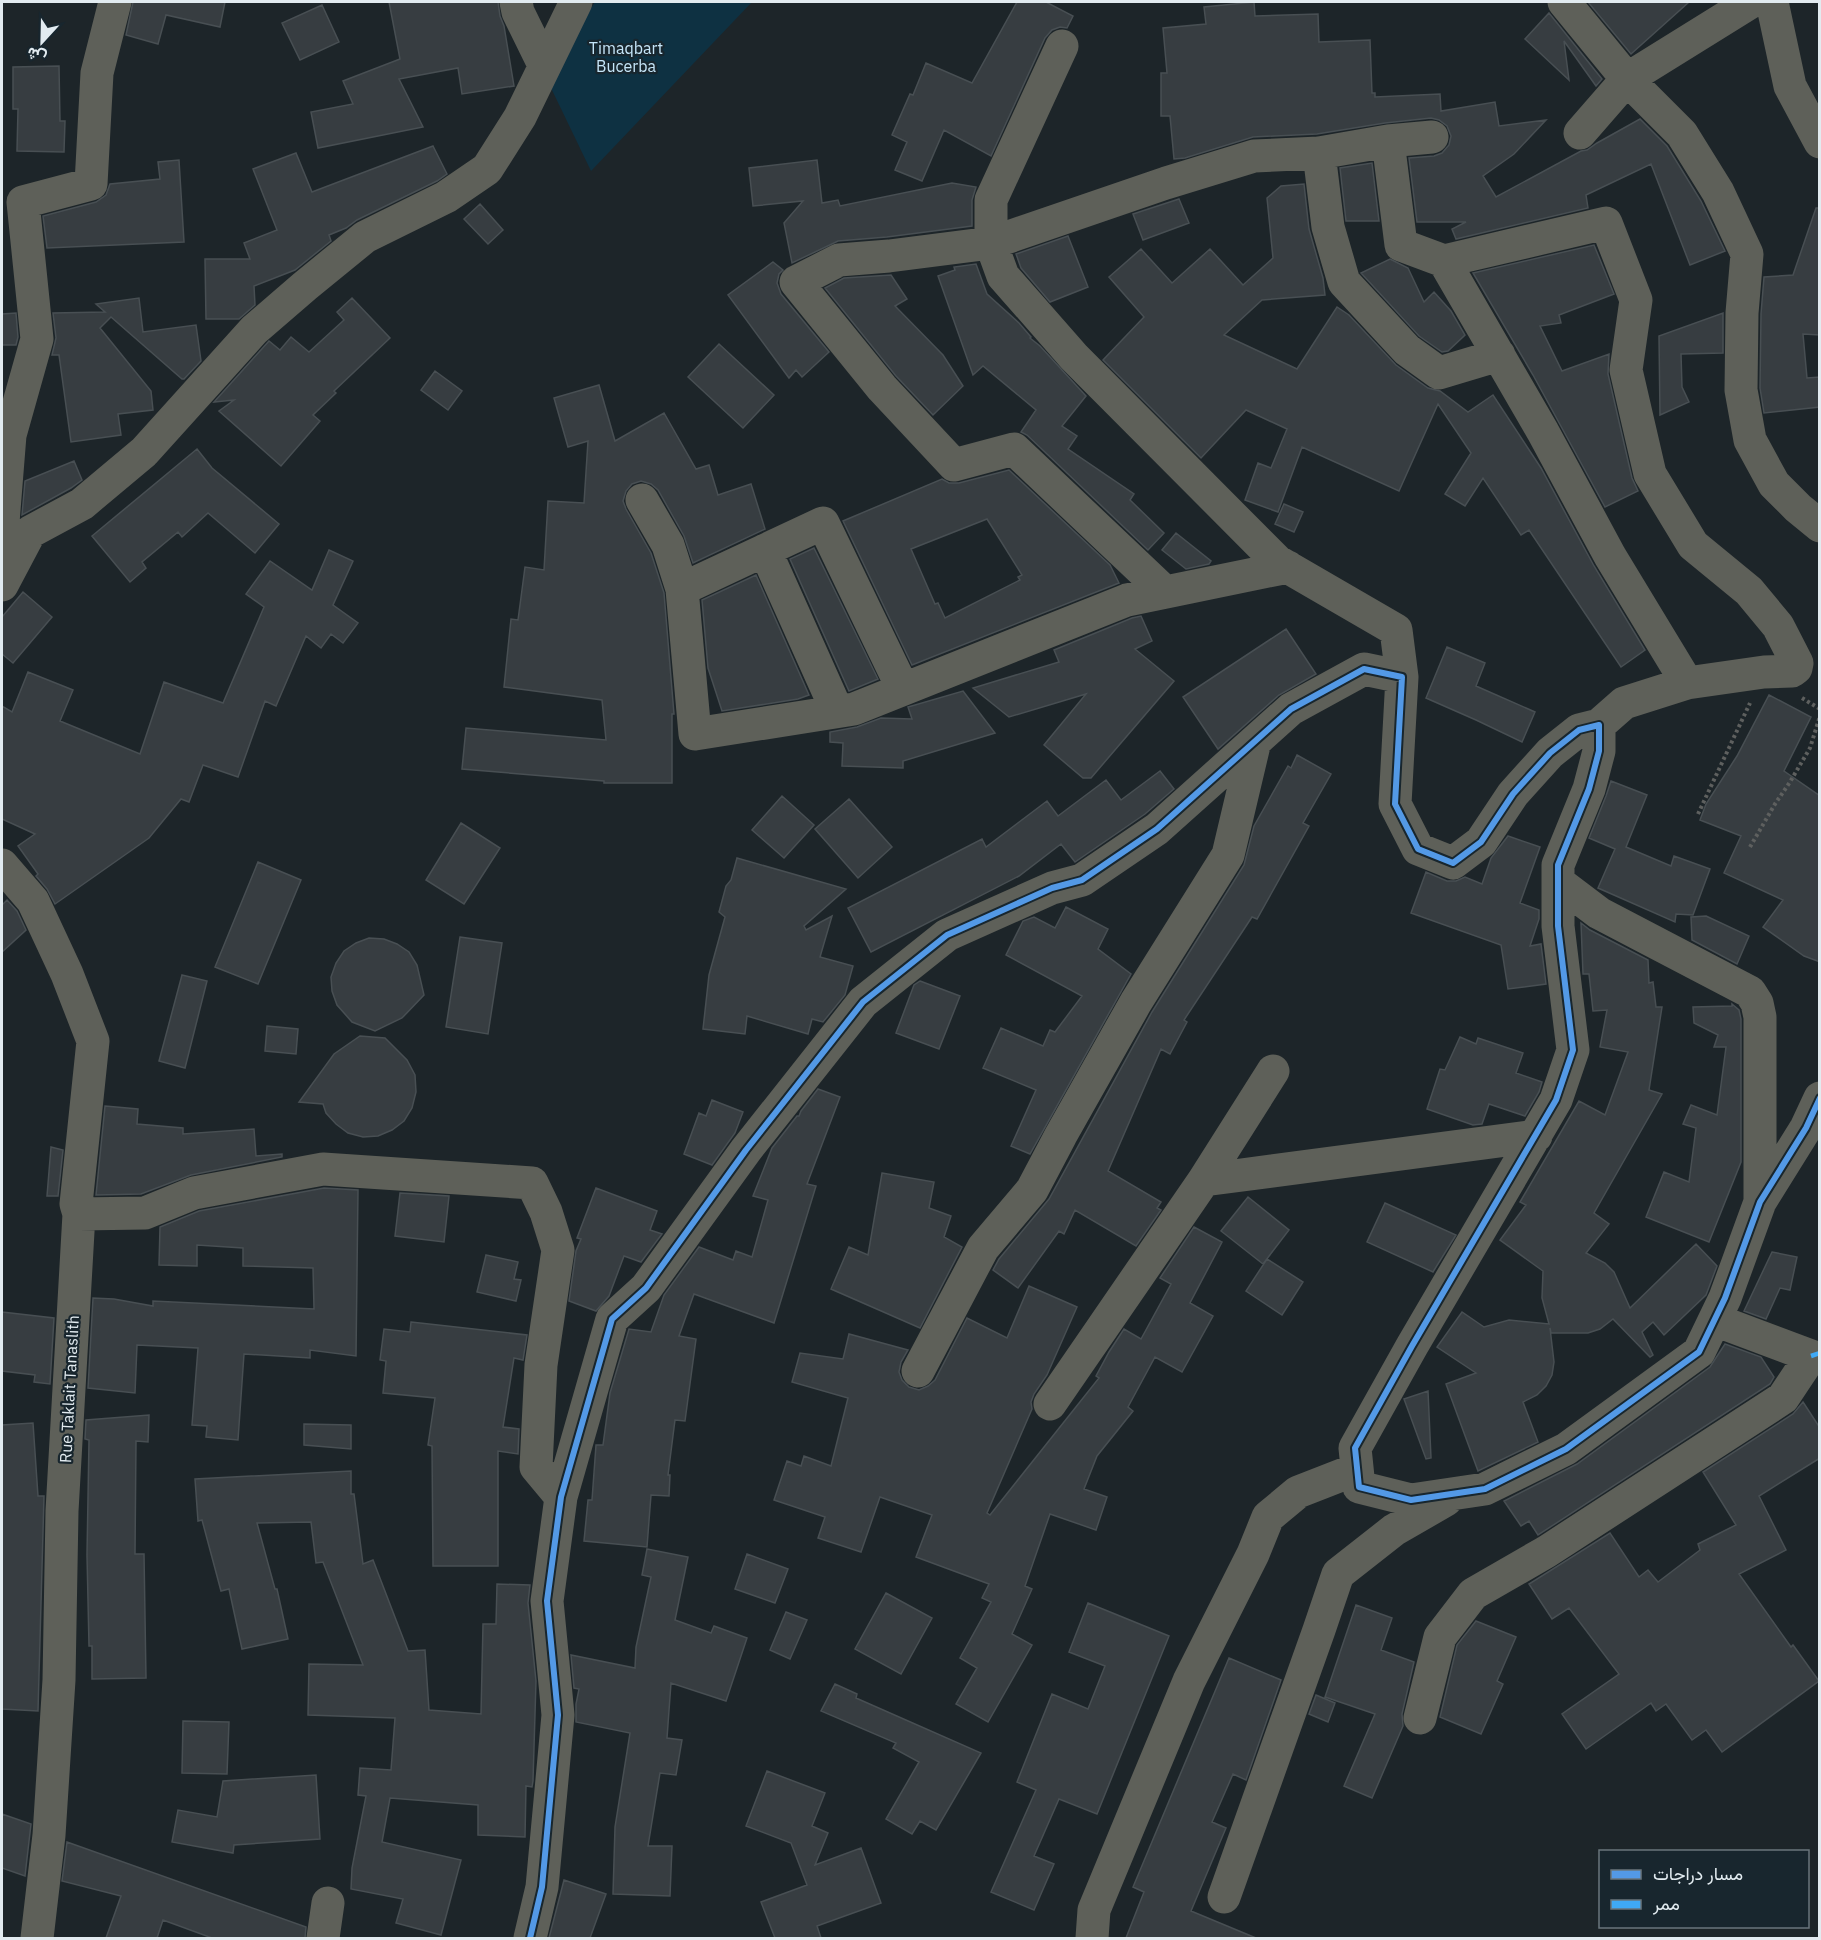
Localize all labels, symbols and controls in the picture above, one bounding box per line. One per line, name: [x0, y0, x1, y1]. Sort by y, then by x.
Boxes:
north arrow: [12, 12, 72, 72]
park label: Timaqbart Bucerba: [589, 38, 663, 76]
text: ش: [24, 43, 49, 69]
street label: Rue Taklait Tanaslith: [55, 1314, 83, 1464]
legend: [1599, 1850, 1809, 1928]
text: مسار دراجات: [1653, 1862, 1743, 1885]
text: ممر: [1652, 1892, 1680, 1915]

